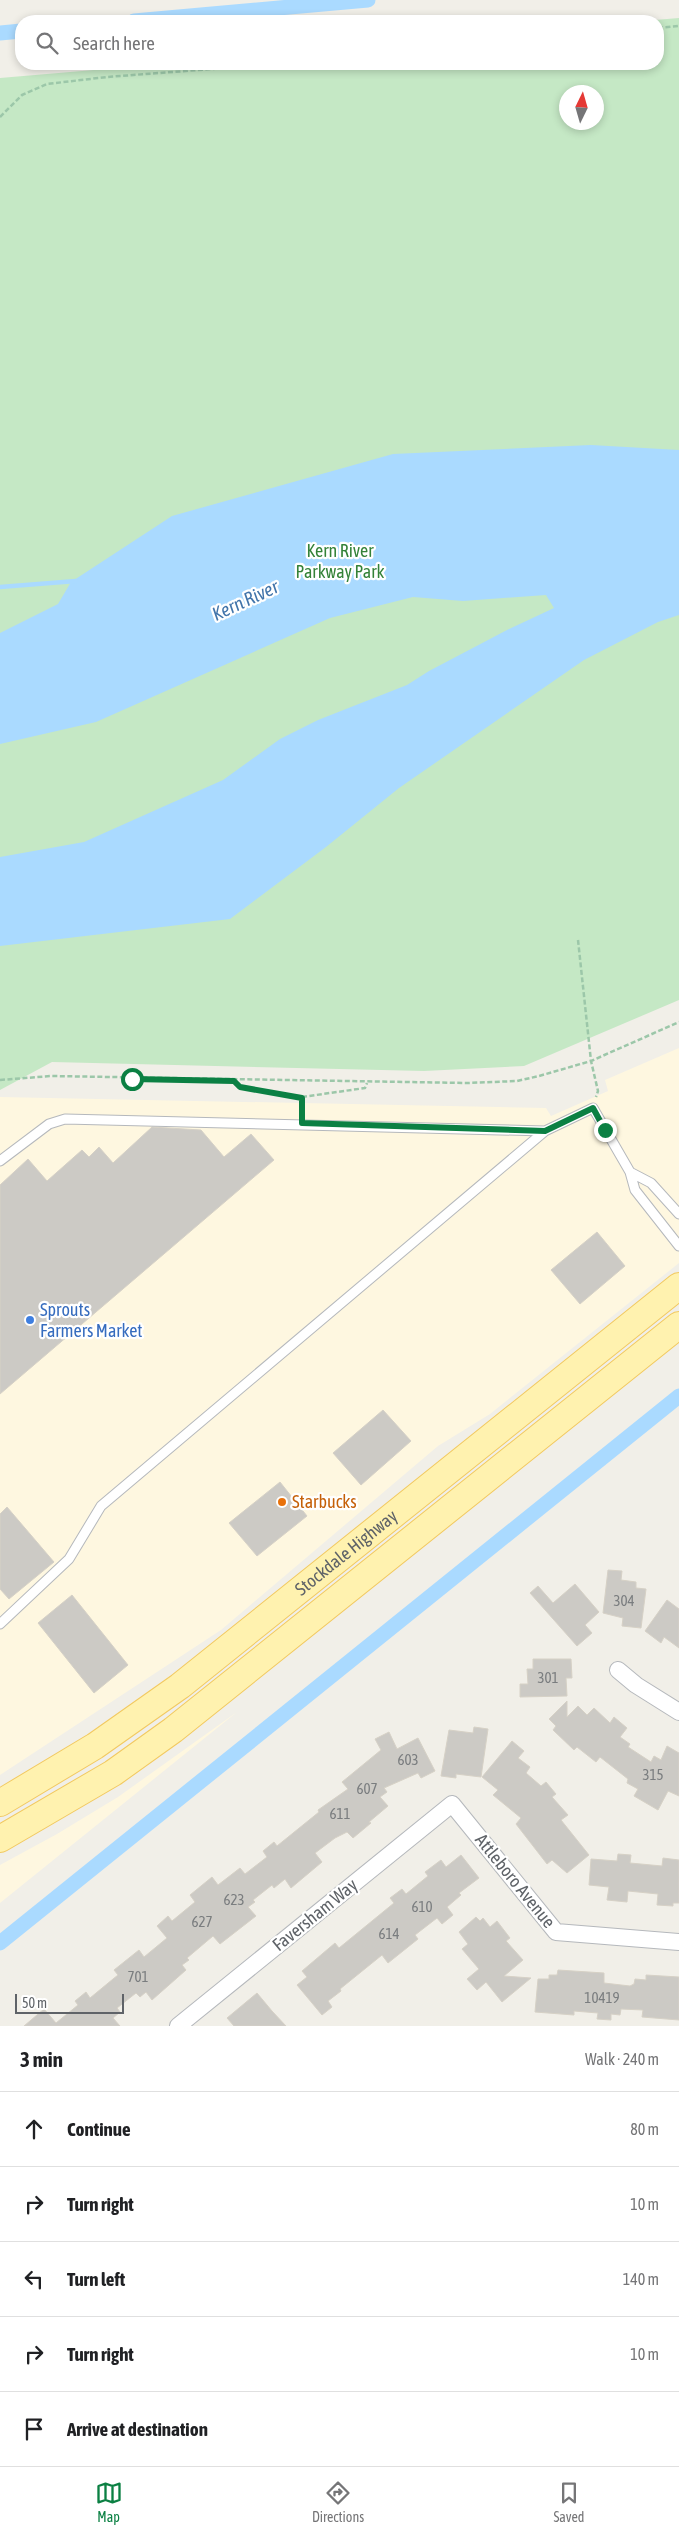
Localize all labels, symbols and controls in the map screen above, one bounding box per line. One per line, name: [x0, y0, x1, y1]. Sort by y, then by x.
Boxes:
search box: [15, 15, 664, 70]
icon: search: [33, 29, 61, 57]
text: Search here: [73, 32, 155, 54]
north arrow: [559, 85, 604, 130]
park label: Kern River Parkway Park: [296, 540, 385, 582]
water label: Kern River: [208, 574, 283, 625]
route start: [121, 1068, 144, 1091]
route end: [594, 1119, 617, 1142]
place label: Sprouts Farmers Market: [40, 1299, 143, 1341]
marker: Sprouts Farmers Market: [24, 1314, 36, 1326]
place label: Starbucks: [292, 1491, 357, 1512]
marker: Starbucks: [276, 1496, 288, 1508]
street label: Stockdale Highway: [291, 1505, 401, 1600]
house number: 304: [613, 1592, 635, 1609]
house number: 301: [537, 1669, 559, 1686]
house number: 603: [397, 1751, 419, 1768]
house number: 315: [642, 1766, 664, 1783]
house number: 607: [356, 1780, 378, 1797]
house number: 611: [329, 1805, 351, 1822]
street label: Attleboro Avenue: [471, 1829, 560, 1932]
street label: Faversham Way: [268, 1874, 361, 1955]
house number: 623: [223, 1891, 245, 1908]
house number: 610: [411, 1898, 433, 1915]
house number: 627: [191, 1913, 213, 1930]
house number: 614: [378, 1925, 400, 1942]
house number: 701: [127, 1968, 149, 1985]
house number: 10419: [584, 1989, 620, 2006]
scale bar: [15, 1991, 124, 2014]
text: 50 m: [22, 1995, 47, 2011]
text: 3 min: [20, 2047, 63, 2071]
text: Walk · 240 m: [585, 2050, 659, 2068]
icon: ahead: [20, 2115, 48, 2143]
text: Continue: [67, 2118, 131, 2140]
text: 80 m: [630, 2120, 659, 2138]
icon: right: [20, 2190, 48, 2218]
text: Turn right: [67, 2193, 134, 2215]
text: 10 m: [630, 2195, 659, 2213]
icon: left: [20, 2265, 48, 2293]
text: Turn left: [67, 2268, 125, 2290]
text: 140 m: [623, 2270, 659, 2288]
icon: right: [20, 2340, 48, 2368]
text: Turn right: [67, 2343, 134, 2365]
text: 10 m: [630, 2345, 659, 2363]
icon: arrive: [20, 2415, 48, 2443]
text: Arrive at destination: [67, 2418, 208, 2440]
tab: Map: [95, 2479, 123, 2525]
tab: Directions: [312, 2479, 364, 2525]
tab: Saved: [553, 2479, 584, 2525]

